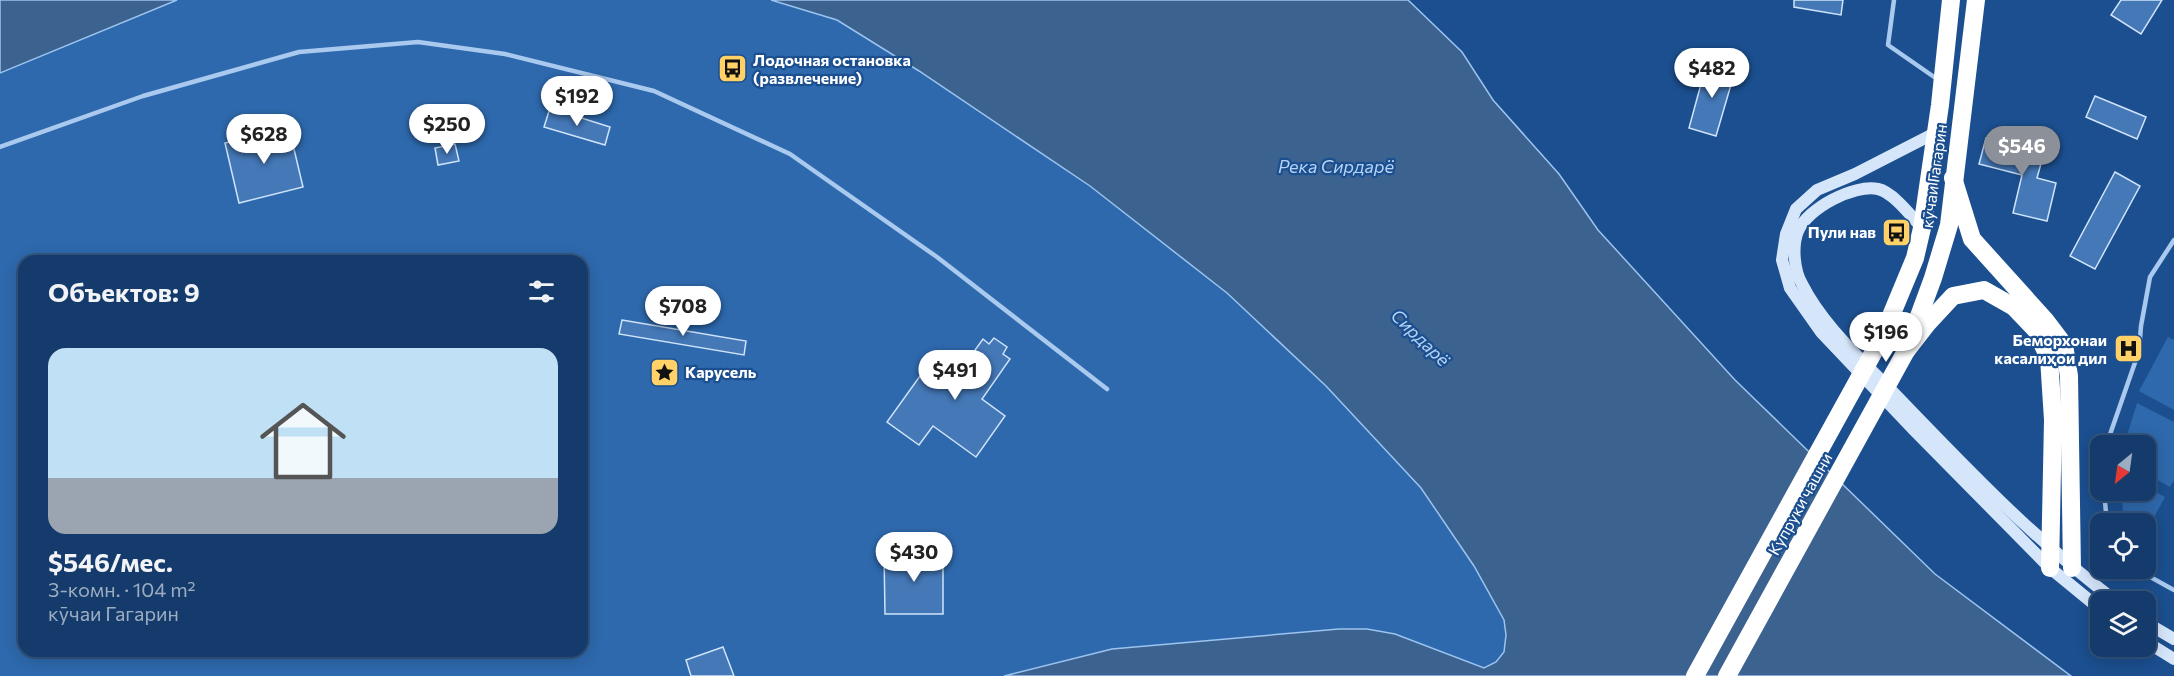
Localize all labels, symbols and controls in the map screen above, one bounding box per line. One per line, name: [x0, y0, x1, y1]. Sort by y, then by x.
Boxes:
pin: $482: [1676, 48, 1748, 99]
place label: Лодочная остановка (развлечение): [753, 50, 911, 87]
bus stop icon: Лодочная остановка (развлечение): [716, 53, 748, 85]
text: $482: [1688, 55, 1736, 79]
pin: $192: [541, 76, 613, 127]
text: $192: [555, 83, 599, 107]
pin: $250: [411, 104, 483, 155]
text: $250: [423, 111, 471, 135]
pin: $628: [228, 114, 300, 165]
text: $628: [240, 121, 288, 145]
street label: кӯчаи Гагарин: [1917, 123, 1950, 229]
pin: $546: [1986, 126, 2058, 177]
text: $546: [1998, 133, 2046, 157]
water label: Река Сирдарё: [1278, 155, 1394, 177]
bus stop icon: Пули нав: [1881, 216, 1913, 248]
place label: Пули нав: [1808, 222, 1876, 241]
icon: filters: [525, 275, 558, 308]
text: Объектов: 9: [48, 276, 200, 307]
pin: $708: [647, 286, 719, 337]
text: $708: [659, 293, 707, 317]
water label: Сирдарё: [1387, 304, 1455, 371]
pin: $196: [1850, 312, 1922, 363]
text: $196: [1863, 319, 1909, 343]
place label: Беморхонаи касалиҳои дил: [1994, 330, 2107, 367]
hospital icon: Беморхонаи касалиҳои дил: [2112, 333, 2144, 365]
pin: $491: [919, 350, 991, 401]
place icon: Карусель: [648, 356, 680, 388]
text: $491: [932, 357, 978, 381]
place label: Карусель: [685, 362, 757, 381]
icon: home: [249, 387, 357, 495]
north arrow: [2090, 435, 2156, 501]
map controls: [2090, 435, 2156, 657]
street label: Купруки чашни: [1764, 449, 1836, 558]
button: locate: [2090, 513, 2156, 579]
pin: $430: [878, 532, 950, 583]
text: $430: [890, 539, 938, 563]
text: $546/мес.: [48, 546, 173, 577]
text: 3-комн. · 104 m²: [48, 577, 196, 601]
button: layers: [2090, 591, 2156, 657]
text: кӯчаи Гагарин: [48, 601, 179, 625]

